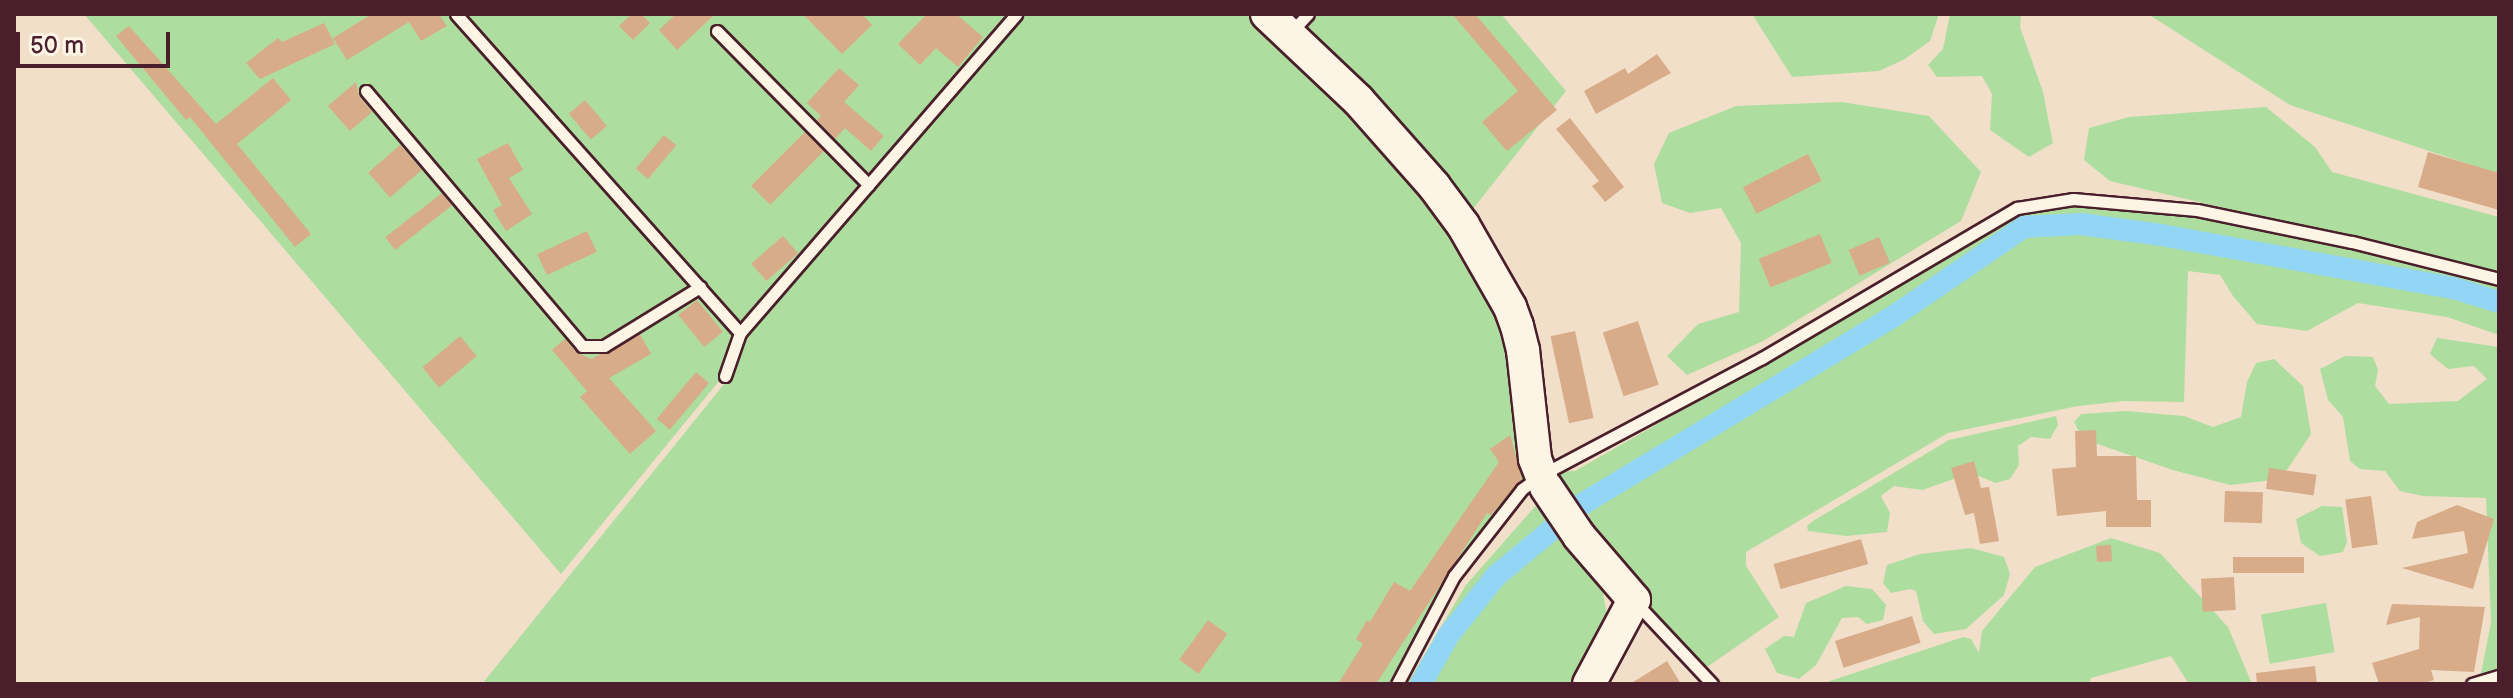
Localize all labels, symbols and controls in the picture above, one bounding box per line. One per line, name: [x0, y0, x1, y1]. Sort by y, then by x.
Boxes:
scale bar: [20, 16, 174, 66]
text: 50 m: [30, 31, 84, 60]

